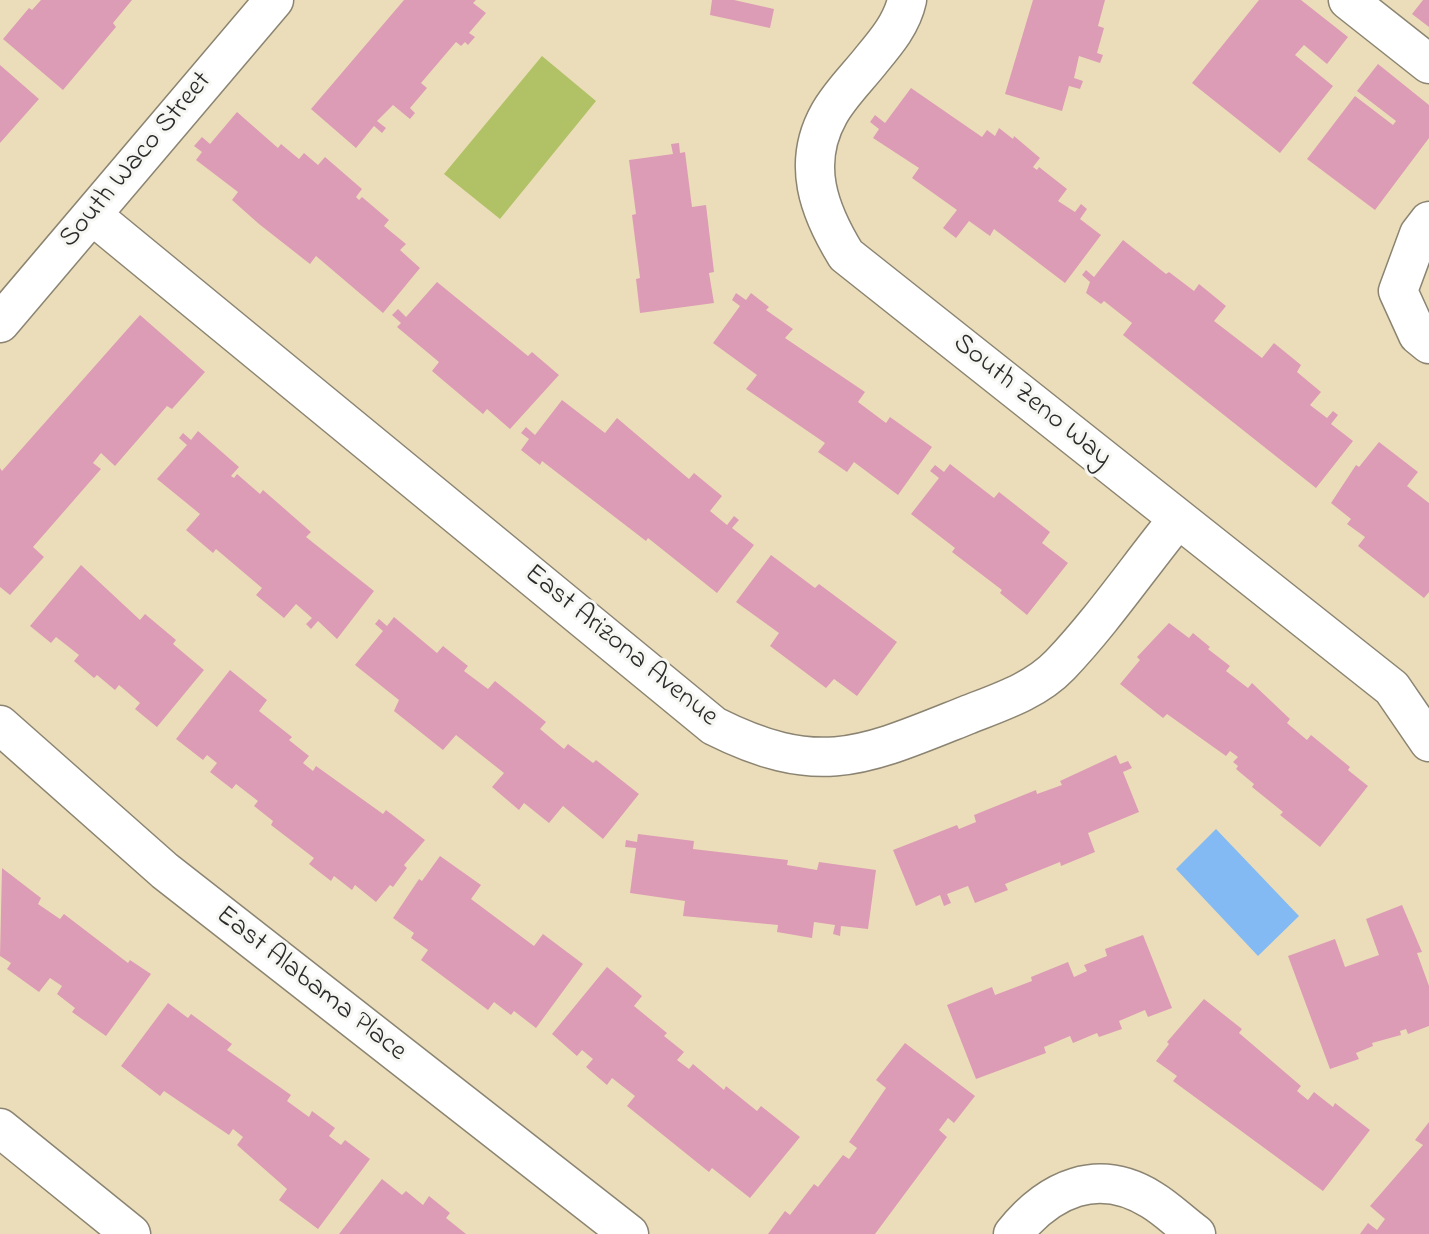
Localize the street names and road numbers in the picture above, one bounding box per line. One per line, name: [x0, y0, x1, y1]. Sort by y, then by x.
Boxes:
street label: South Waco Street: [54, 66, 220, 256]
street label: South Zeno Way: [945, 328, 1117, 476]
street label: East Arizona Avenue: [516, 559, 724, 735]
street label: East Alabama Place: [208, 900, 412, 1070]

